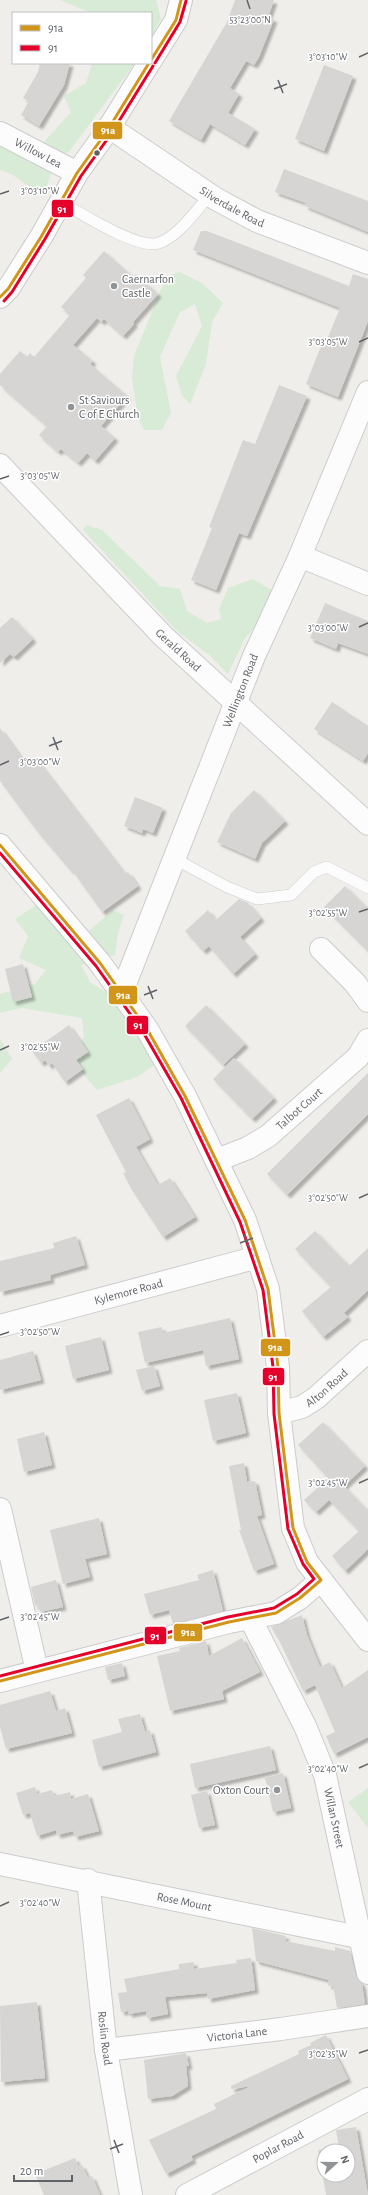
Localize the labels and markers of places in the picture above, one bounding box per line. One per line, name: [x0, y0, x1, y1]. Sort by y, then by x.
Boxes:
unlabelled marker: [92, 148, 102, 158]
place label: Caernarfon Castle: [122, 273, 174, 299]
marker: Caernarfon Castle: [109, 281, 119, 291]
place label: St Saviours C of E Church: [79, 394, 139, 420]
marker: St Saviours C of E Church: [66, 402, 76, 412]
place label: Oxton Court: [213, 1784, 269, 1796]
marker: Oxton Court: [272, 1785, 282, 1795]

